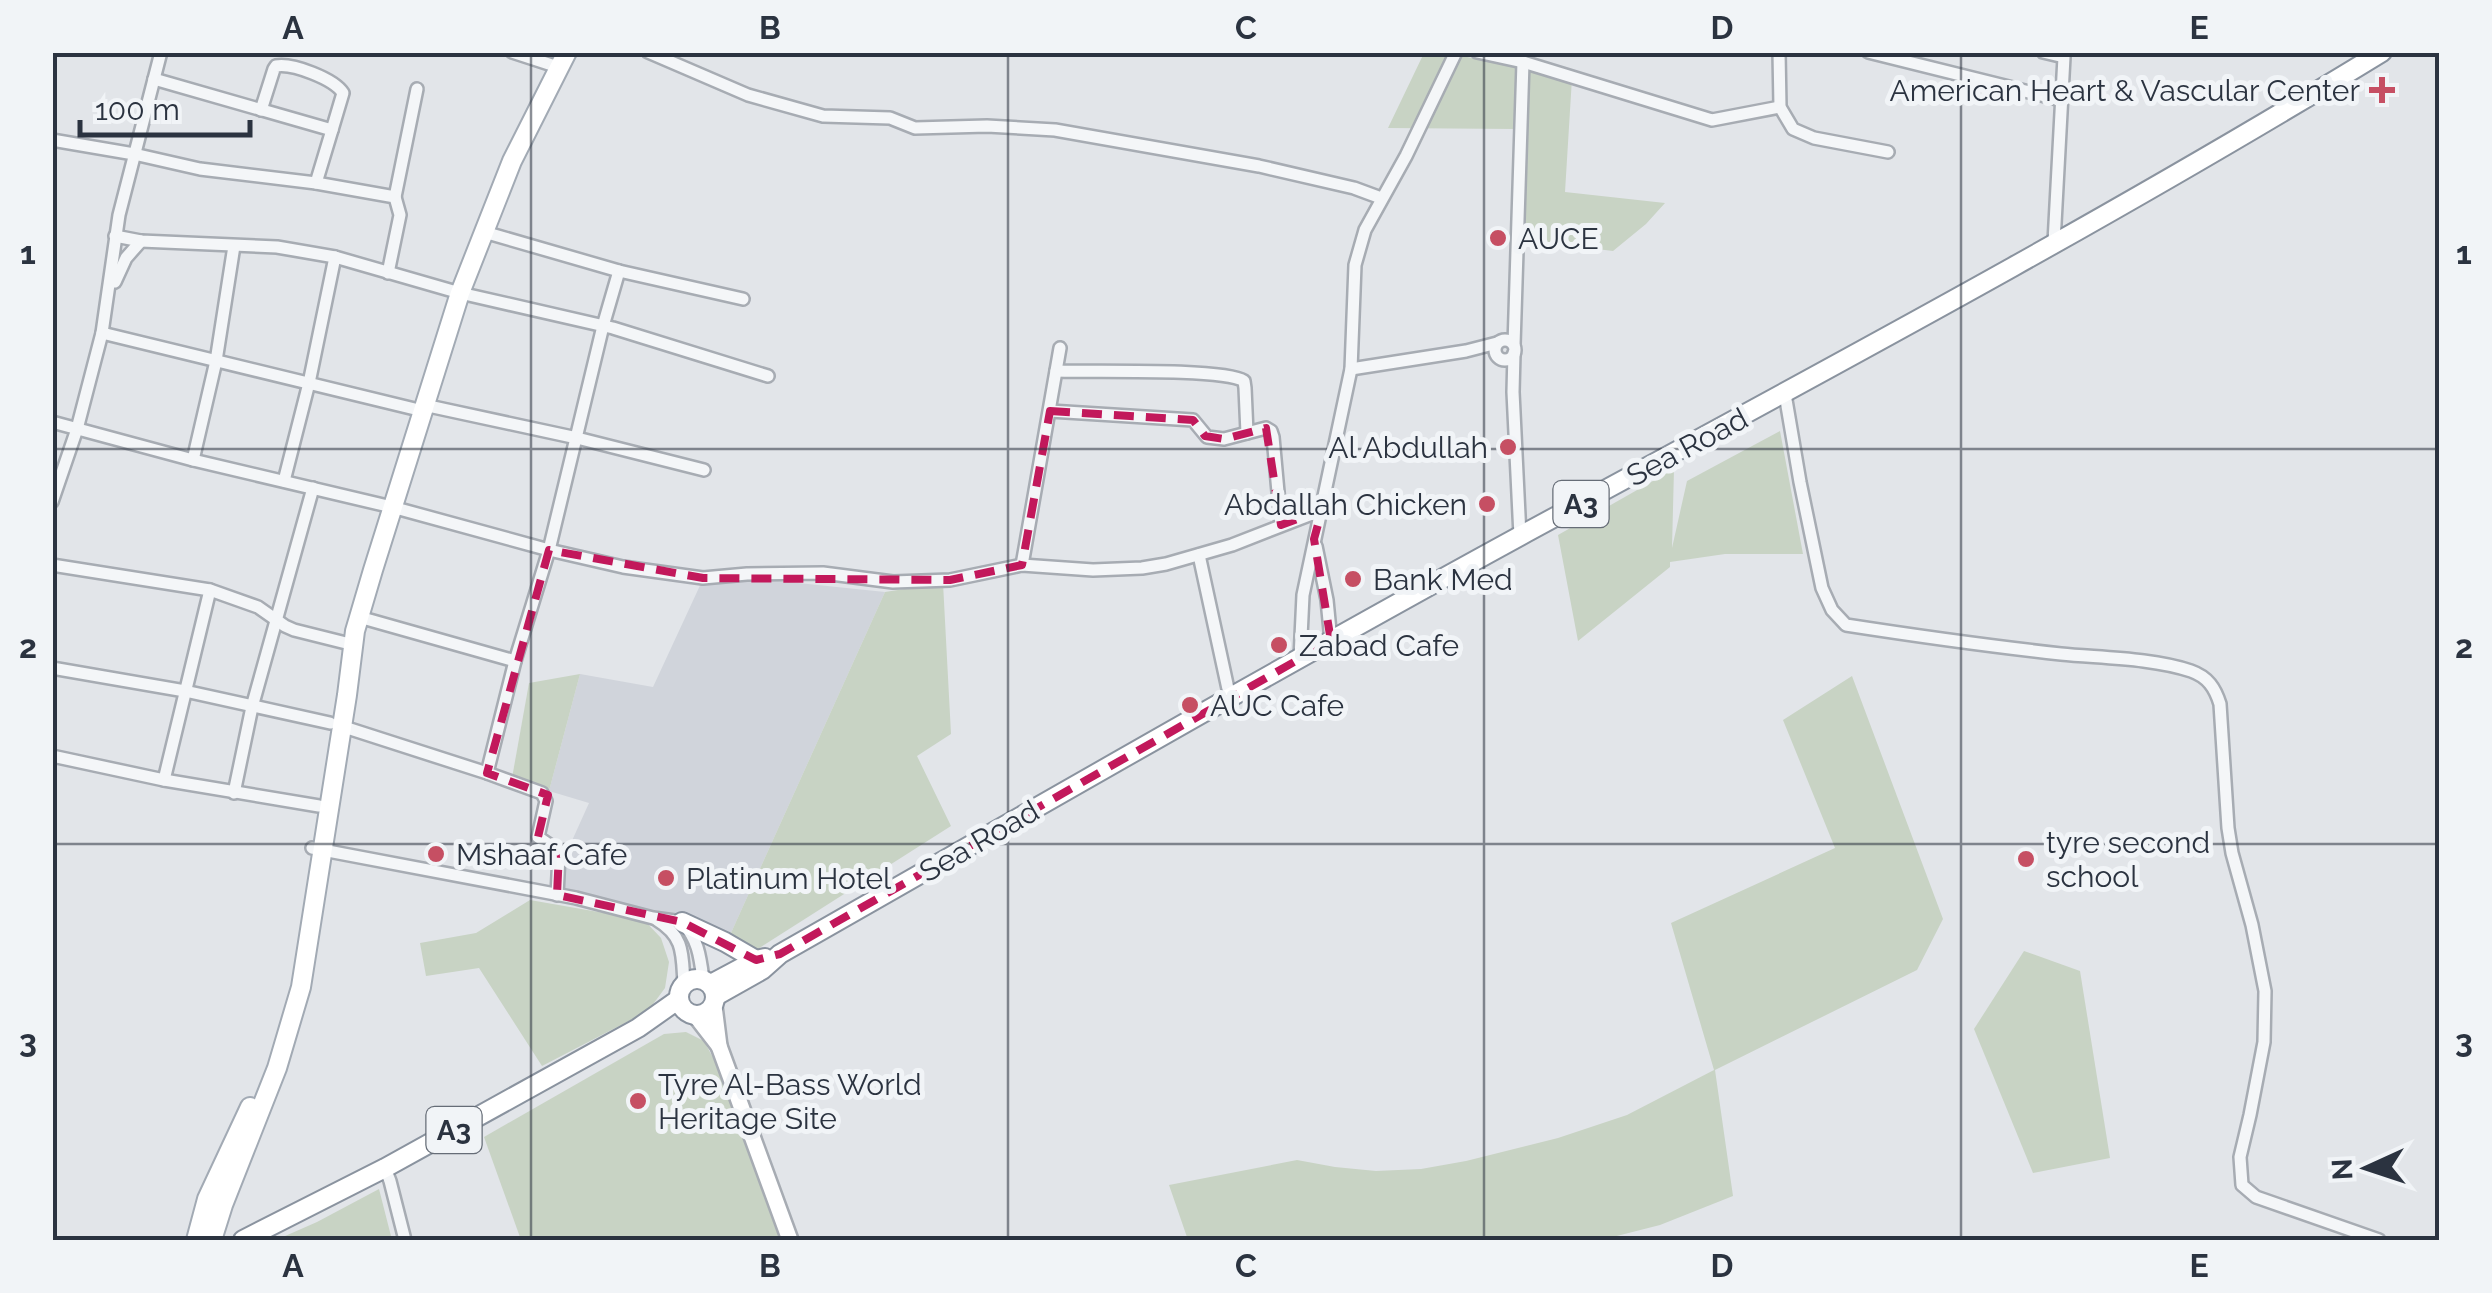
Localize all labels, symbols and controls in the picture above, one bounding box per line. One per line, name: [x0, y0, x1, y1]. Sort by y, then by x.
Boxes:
text: A: [282, 9, 304, 46]
text: B: [759, 9, 781, 46]
text: C: [1235, 9, 1257, 46]
text: D: [1711, 9, 1733, 46]
text: E: [2189, 9, 2209, 46]
place label: American Heart & Vascular Center: [1889, 73, 2360, 108]
scale bar: [80, 75, 250, 137]
marker: American Heart & Vascular Center: [2369, 77, 2395, 103]
text: 100 m: [95, 92, 180, 127]
place label: AUCE: [1518, 221, 1599, 256]
marker: AUCE: [1487, 227, 1509, 249]
text: 1: [20, 234, 36, 271]
text: 1: [2456, 234, 2472, 271]
street label: Sea Road: [1621, 401, 1753, 493]
place label: Al Abdullah: [1328, 430, 1488, 465]
marker: Al Abdullah: [1497, 436, 1519, 458]
road number: A3: [1554, 481, 1608, 527]
place label: Abdallah Chicken: [1224, 487, 1467, 522]
marker: Abdallah Chicken: [1476, 493, 1498, 515]
place label: Bank Med: [1373, 562, 1513, 597]
marker: Bank Med: [1342, 568, 1364, 590]
text: 2: [19, 628, 37, 665]
place label: Zabad Cafe: [1299, 628, 1459, 663]
text: 2: [2455, 628, 2473, 665]
marker: Zabad Cafe: [1268, 634, 1290, 656]
place label: AUC Cafe: [1210, 688, 1344, 723]
marker: AUC Cafe: [1179, 694, 1201, 716]
street label: Sea Road: [913, 793, 1045, 889]
place label: tyre second school: [2046, 825, 2210, 894]
place label: Mshaaf Cafe: [456, 837, 627, 872]
marker: Mshaaf Cafe: [425, 843, 447, 865]
marker: tyre second school: [2015, 848, 2037, 870]
place label: Platinum Hotel: [686, 861, 892, 896]
marker: Platinum Hotel: [655, 867, 677, 889]
text: 3: [19, 1022, 37, 1059]
text: 3: [2455, 1022, 2473, 1059]
place label: Tyre Al-Bass World Heritage Site: [658, 1067, 922, 1136]
marker: Tyre Al-Bass World Heritage Site: [627, 1090, 649, 1112]
road number: A3: [426, 1107, 482, 1153]
north arrow: [2317, 1118, 2417, 1218]
text: N: [2325, 1158, 2360, 1181]
text: A: [282, 1247, 304, 1284]
text: B: [759, 1247, 781, 1284]
text: C: [1235, 1247, 1257, 1284]
text: D: [1711, 1247, 1733, 1284]
text: E: [2189, 1247, 2209, 1284]

